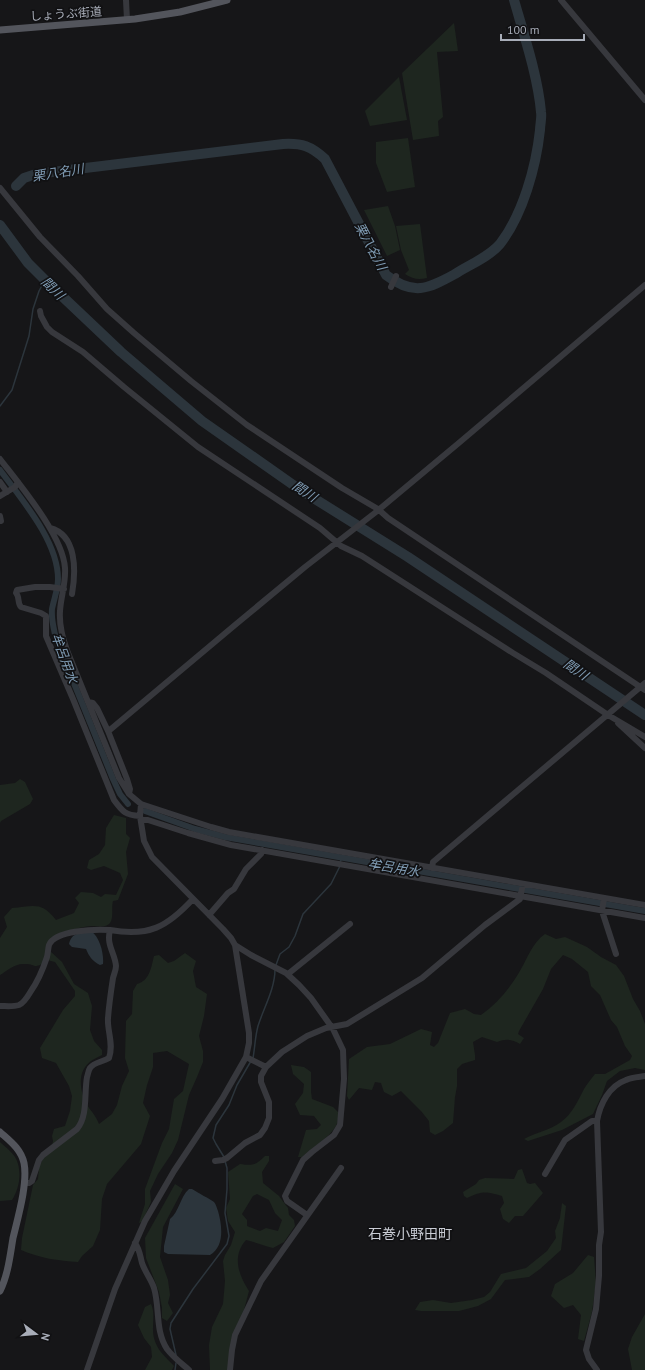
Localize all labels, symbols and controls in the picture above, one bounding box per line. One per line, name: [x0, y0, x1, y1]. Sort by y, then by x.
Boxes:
street label: しょうぶ街道: [30, 4, 102, 23]
scale bar: [501, 16, 584, 42]
text: 100 m: [507, 22, 540, 37]
water label: 栗八名川: [31, 160, 87, 185]
water label: 栗八名川: [351, 219, 391, 275]
water label: 間川: [37, 273, 69, 305]
water label: 間川: [289, 477, 322, 507]
water label: 牟呂用水: [48, 631, 82, 687]
water label: 間川: [560, 655, 593, 685]
water label: 牟呂用水: [367, 855, 423, 881]
district label: 石巻小野田町: [368, 1225, 452, 1243]
north arrow: [16, 1314, 56, 1354]
text: N: [38, 1331, 53, 1342]

